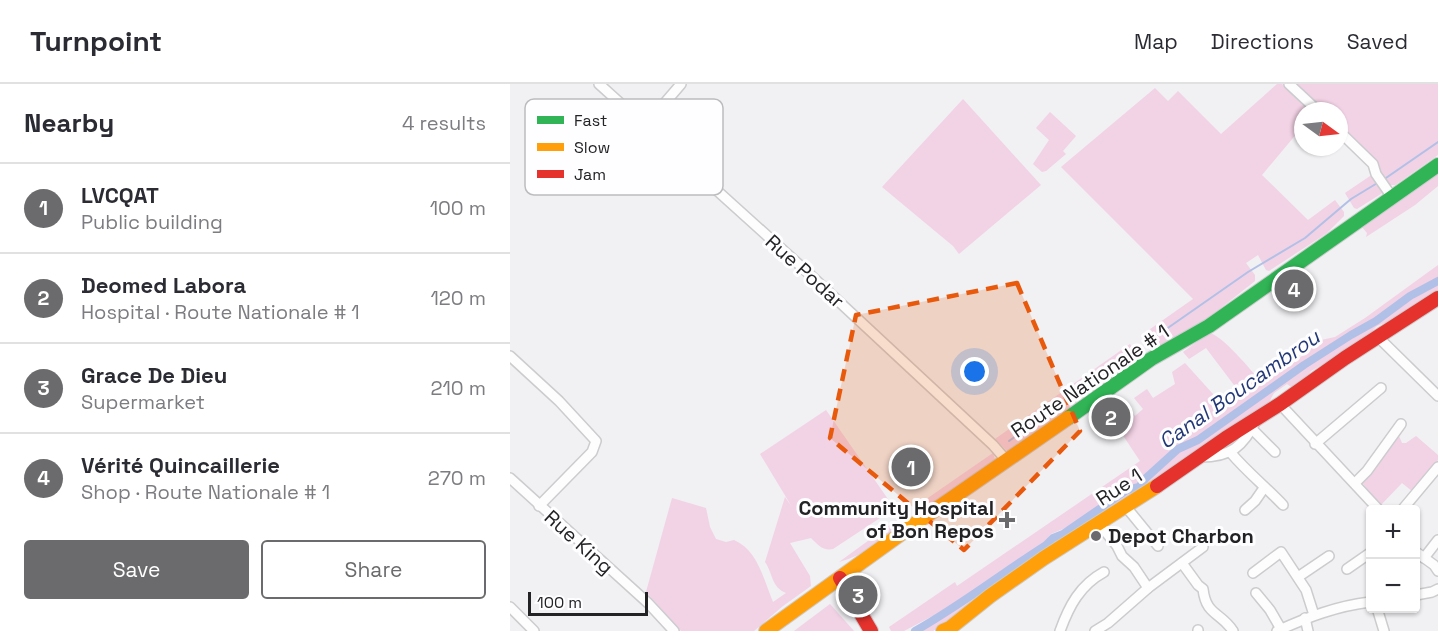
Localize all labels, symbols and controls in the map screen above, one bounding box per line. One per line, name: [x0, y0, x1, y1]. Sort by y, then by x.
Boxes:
text: Turnpoint: [30, 23, 162, 59]
text: Map: [1134, 28, 1178, 55]
text: Directions: [1211, 28, 1314, 55]
text: Saved: [1347, 28, 1408, 55]
legend: [525, 99, 723, 195]
north arrow: [1294, 102, 1348, 156]
text: Nearby: [24, 106, 114, 140]
text: 4 results: [402, 110, 486, 136]
text: Fast: [574, 110, 607, 131]
text: Slow: [574, 137, 610, 158]
text: Jam: [574, 164, 606, 185]
text: LVCQAT: [81, 181, 159, 209]
text: 1: [39, 195, 48, 221]
text: 100 m: [430, 195, 486, 221]
text: Public building: [81, 209, 223, 235]
street label: Rue Podar: [760, 229, 850, 313]
pin: 4: [1274, 266, 1314, 312]
text: Deomed Labora: [81, 271, 246, 299]
text: 2: [38, 285, 49, 311]
text: 120 m: [430, 285, 486, 311]
text: Hospital · Route Nationale # 1: [81, 299, 360, 325]
street label: Route Nationale # 1: [1006, 318, 1174, 444]
water label: Canal Boucambrou: [1153, 323, 1326, 455]
your location: [960, 357, 989, 386]
text: Grace De Dieu: [81, 361, 227, 389]
text: 3: [37, 375, 50, 401]
text: 210 m: [430, 375, 486, 401]
text: Supermarket: [81, 389, 205, 415]
pin: 2: [1092, 394, 1130, 440]
pin: 1: [892, 444, 930, 490]
text: Vérité Quincaillerie: [81, 451, 280, 479]
street label: Rue 1: [1091, 462, 1147, 512]
text: 4: [37, 465, 50, 491]
text: 270 m: [428, 465, 486, 491]
text: Shop · Route Nationale # 1: [81, 479, 330, 505]
place label: Community Hospital of Bon Repos: [798, 495, 994, 544]
street label: Rue King: [539, 504, 619, 580]
map controls: [1366, 505, 1420, 613]
button: +: [1366, 505, 1420, 559]
marker: Community Hospital of Bon Repos: [998, 511, 1016, 529]
place label: Depot Charbon: [1108, 523, 1254, 549]
marker: Depot Charbon: [1089, 529, 1103, 543]
button: Save: [24, 540, 249, 599]
button: Share: [261, 540, 486, 599]
button: −: [1366, 559, 1420, 613]
pin: 3: [838, 572, 878, 618]
scale bar: [528, 589, 648, 616]
text: 100 m: [537, 592, 582, 613]

